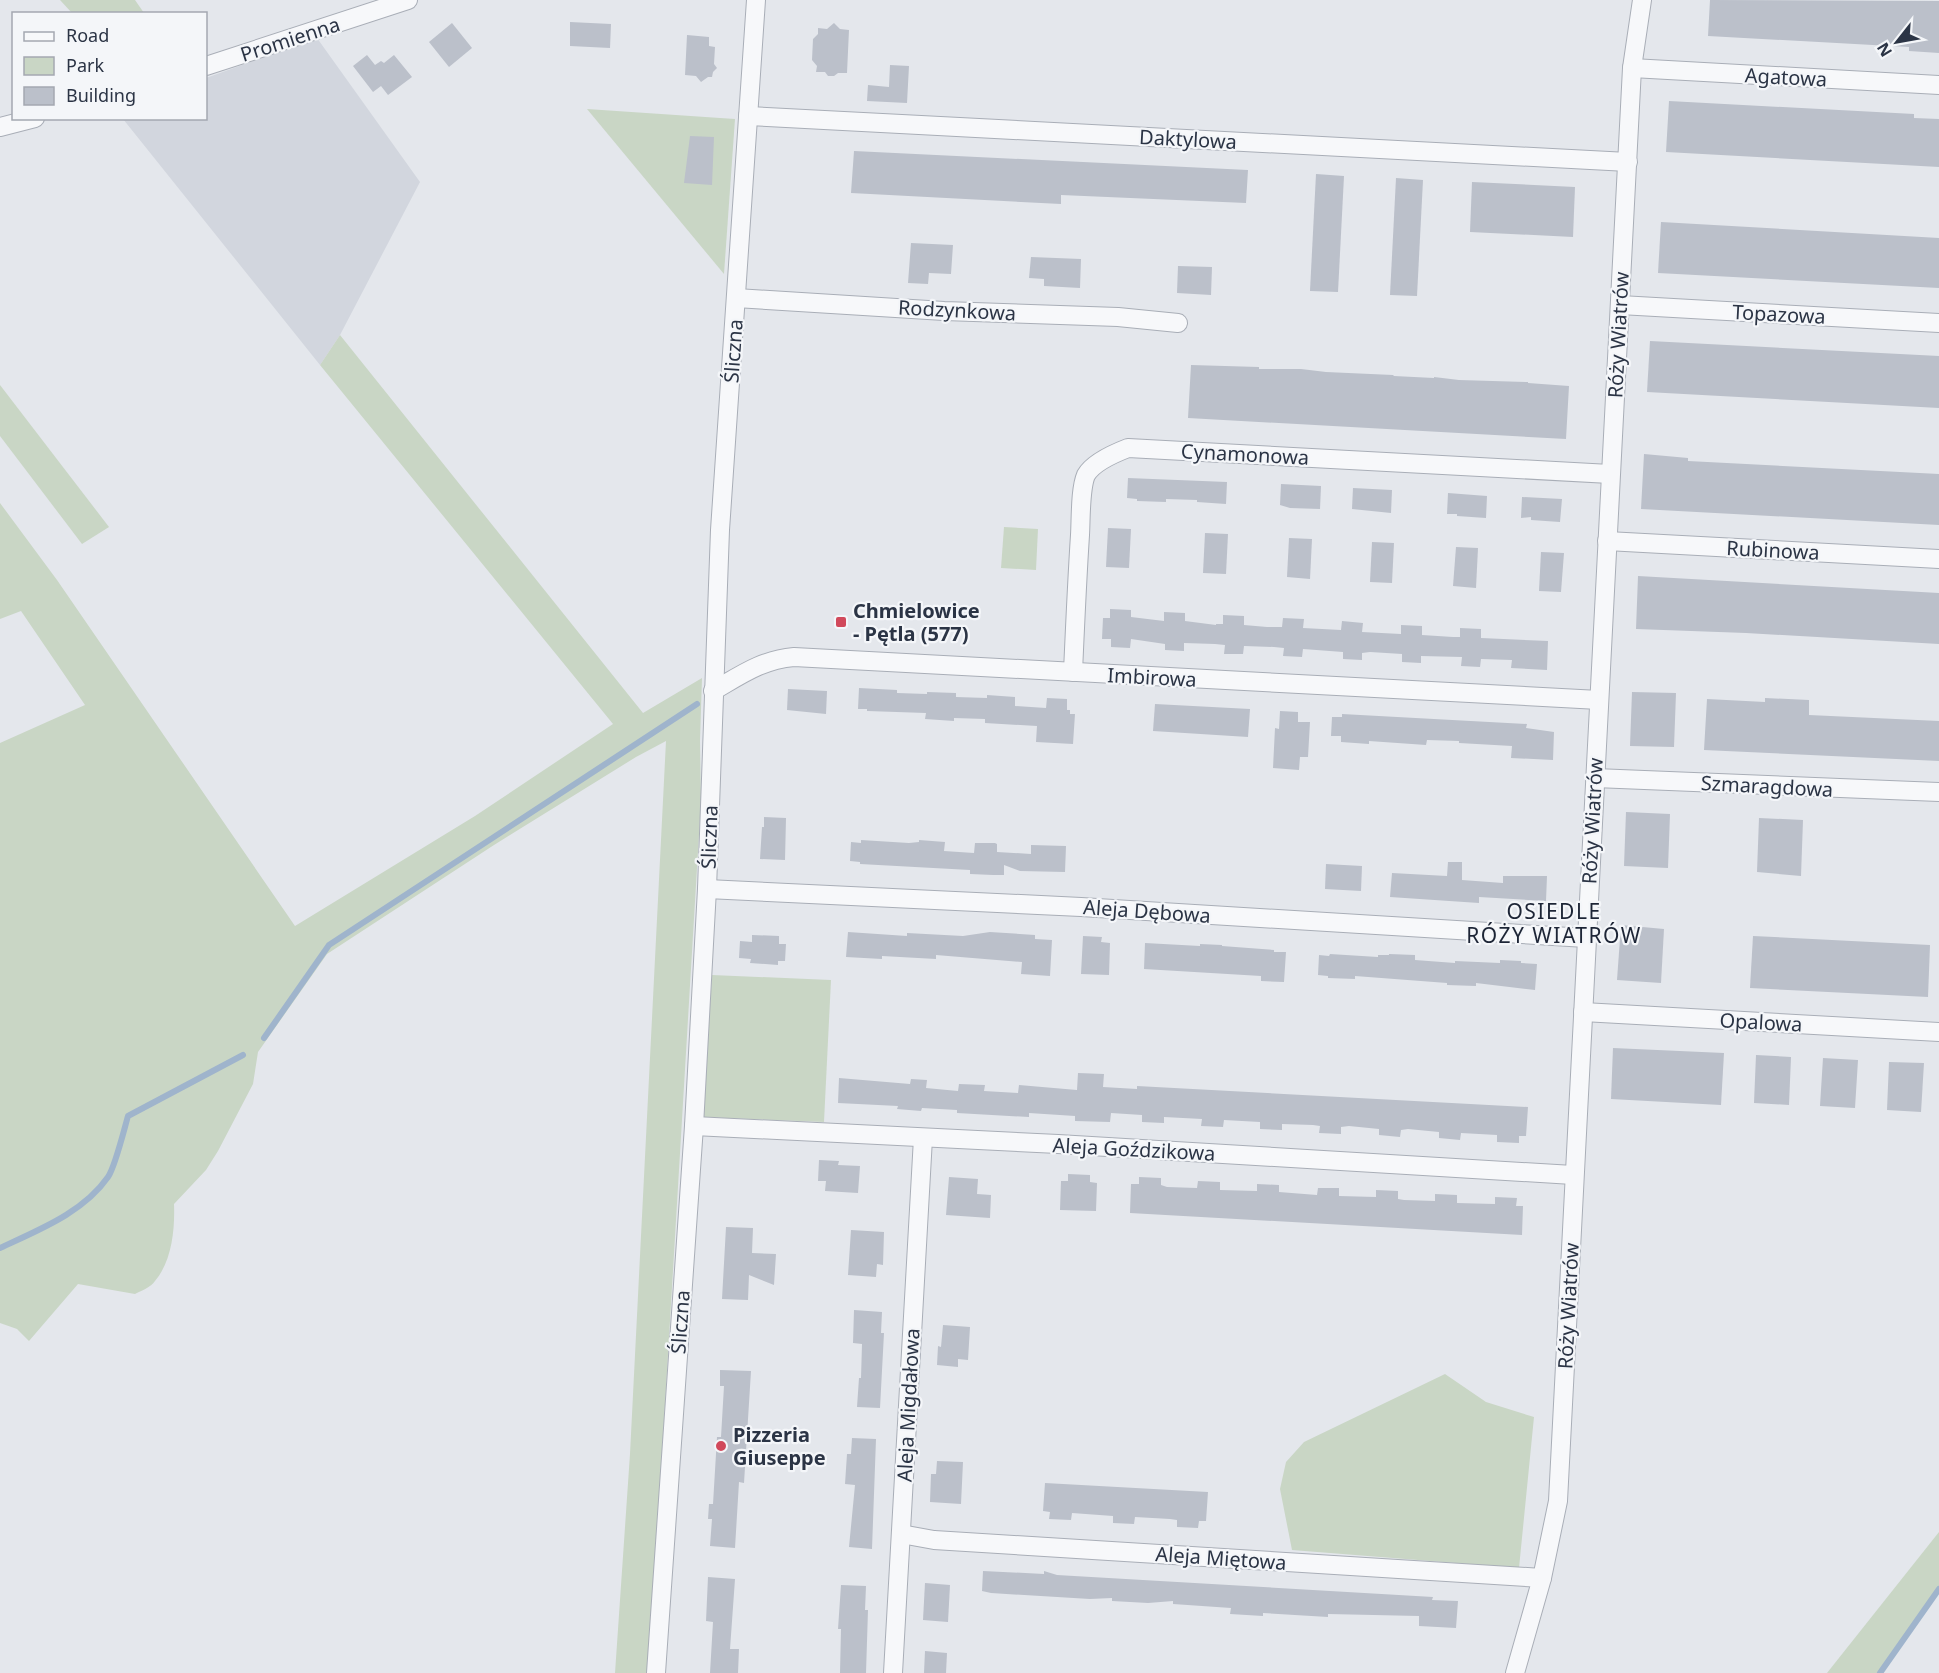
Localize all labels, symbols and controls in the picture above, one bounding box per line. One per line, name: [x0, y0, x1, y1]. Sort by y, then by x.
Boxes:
street label: Promienna: [237, 10, 343, 68]
legend: [12, 12, 207, 120]
north arrow: [1867, 12, 1927, 72]
text: Road: [66, 23, 109, 47]
text: N: [1871, 38, 1897, 61]
text: Park: [66, 53, 104, 77]
street label: Agatowa: [1744, 61, 1828, 93]
text: Building: [66, 83, 136, 107]
street label: Daktylowa: [1138, 123, 1238, 155]
street label: Róży Wiatrów: [1601, 271, 1635, 399]
street label: Rodzynkowa: [897, 293, 1017, 327]
street label: Topazowa: [1732, 298, 1826, 330]
street label: Śliczna: [717, 318, 749, 384]
street label: Cynamonowa: [1180, 437, 1310, 471]
street label: Rubinowa: [1726, 534, 1820, 566]
place label: Chmielowice - Pętla (577): [853, 597, 980, 647]
marker: Chmielowice - Pętla (577): [834, 615, 848, 629]
street label: Imbirowa: [1107, 661, 1197, 693]
street label: Róży Wiatrów: [1575, 757, 1609, 885]
street label: Szmaragdowa: [1700, 769, 1834, 803]
street label: Śliczna: [694, 805, 724, 869]
street label: Aleja Dębowa: [1082, 893, 1212, 929]
district label: OSIEDLE RÓŻY WIATRÓW: [1466, 897, 1642, 949]
street label: Opalowa: [1719, 1006, 1803, 1038]
street label: Aleja Goździkowa: [1052, 1131, 1216, 1167]
street label: Róży Wiatrów: [1551, 1242, 1585, 1370]
street label: Śliczna: [664, 1289, 696, 1355]
street label: Aleja Migdałowa: [890, 1328, 926, 1482]
place label: Pizzeria Giuseppe: [733, 1421, 826, 1471]
marker: Pizzeria Giuseppe: [714, 1439, 728, 1453]
street label: Aleja Miętowa: [1155, 1540, 1287, 1576]

